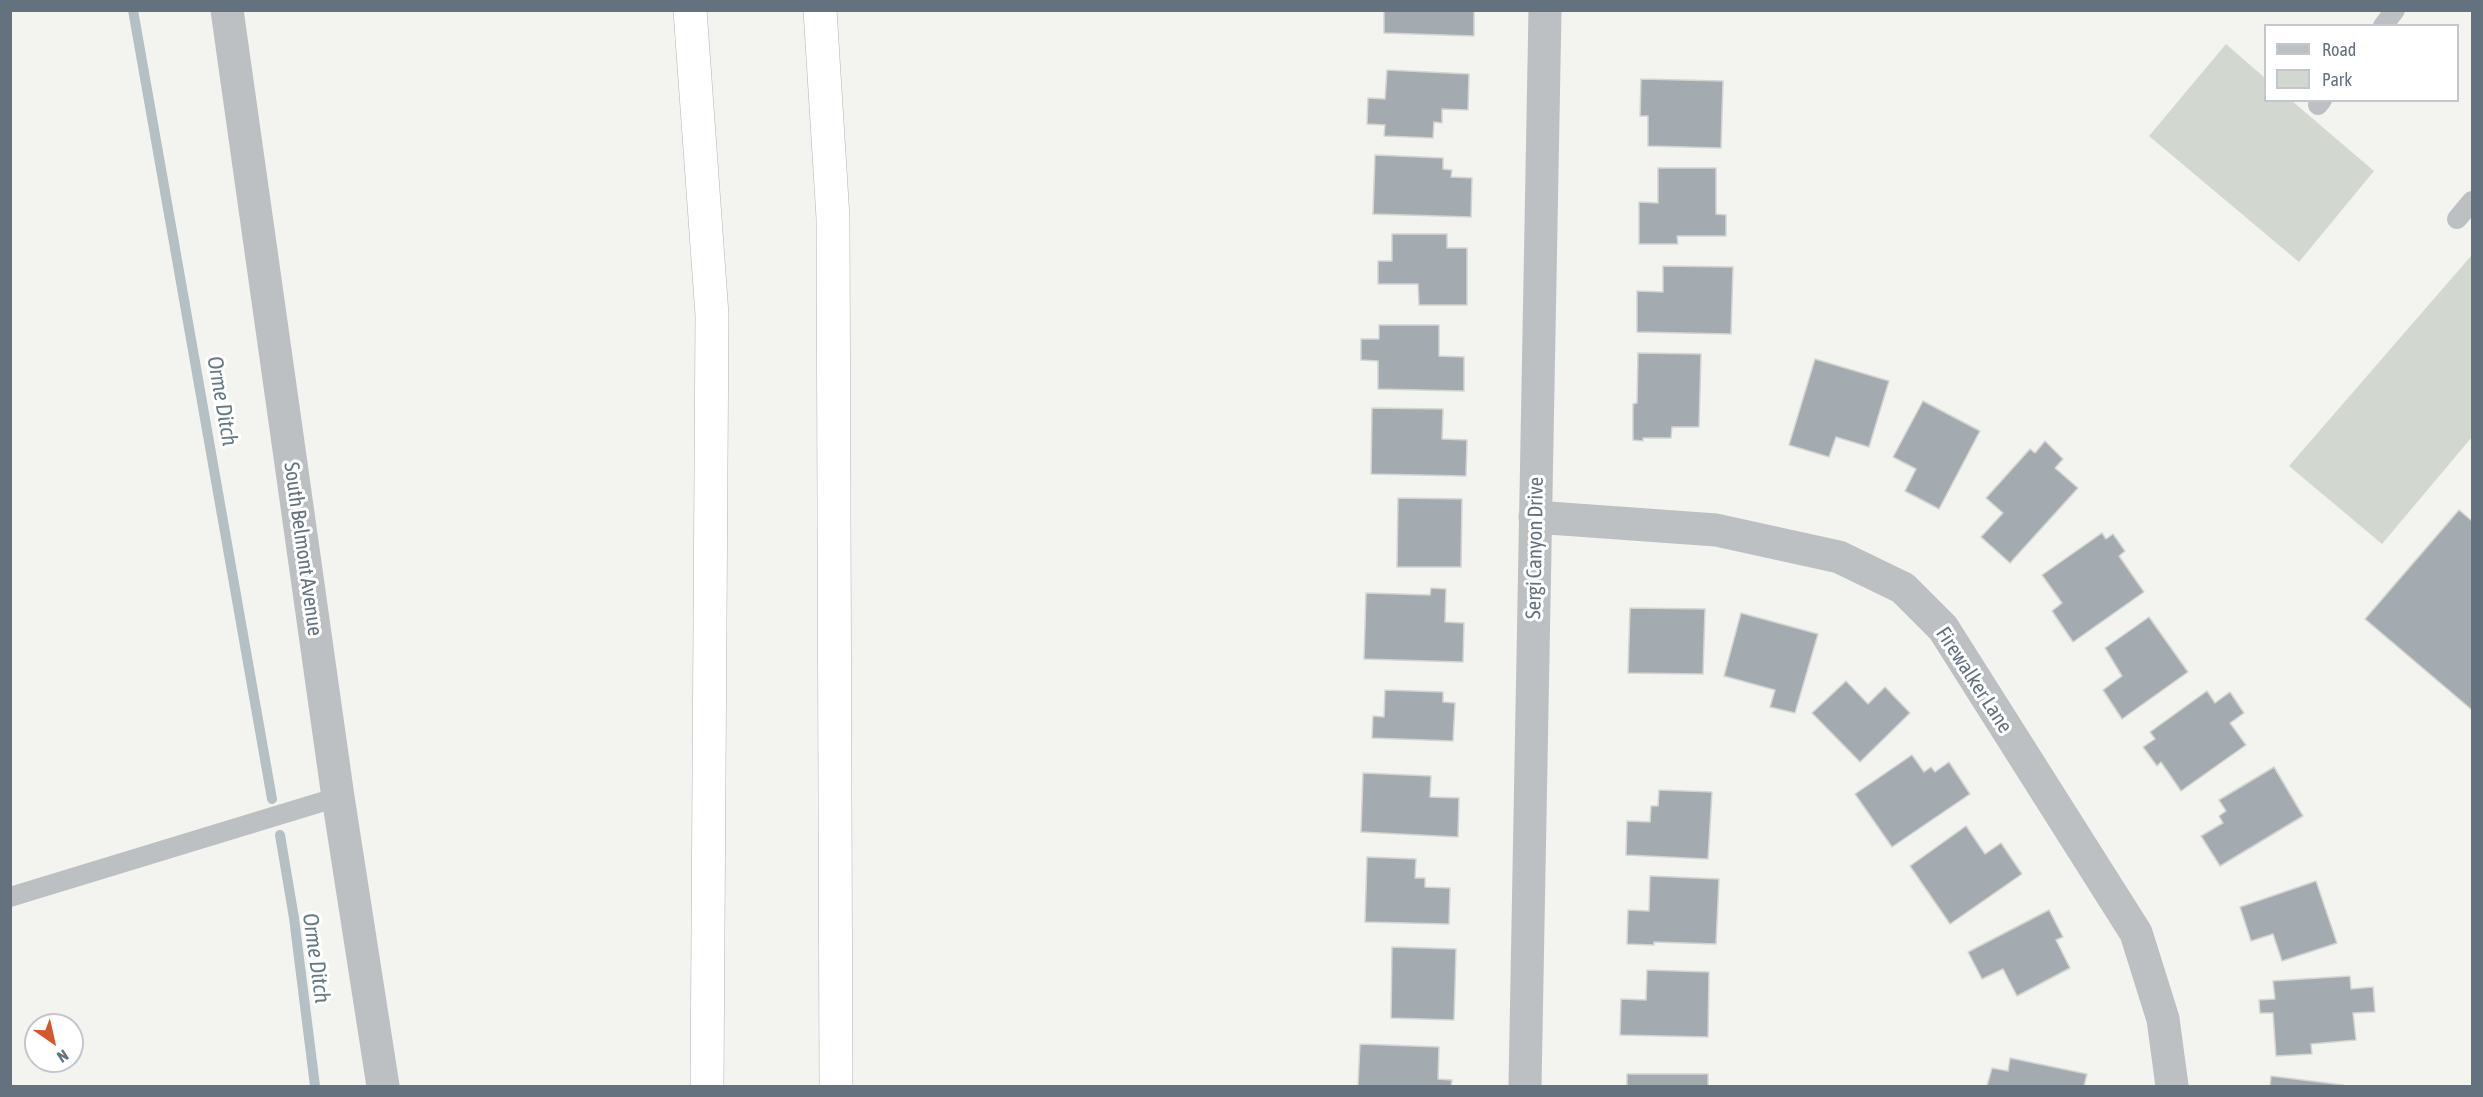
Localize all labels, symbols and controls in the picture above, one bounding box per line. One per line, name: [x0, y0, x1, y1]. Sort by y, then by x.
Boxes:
legend: [2264, 24, 2459, 102]
text: Road: [2322, 39, 2356, 60]
text: Park: [2322, 69, 2352, 90]
water label: Orme Ditch: [201, 354, 243, 448]
street label: South Belmont Avenue: [278, 460, 328, 638]
street label: Sergi Canyon Drive: [1521, 477, 1549, 619]
street label: Firewalker Lane: [1930, 622, 2018, 738]
water label: Orme Ditch: [297, 911, 335, 1005]
north arrow: [24, 1013, 84, 1073]
text: N: [54, 1046, 72, 1066]

